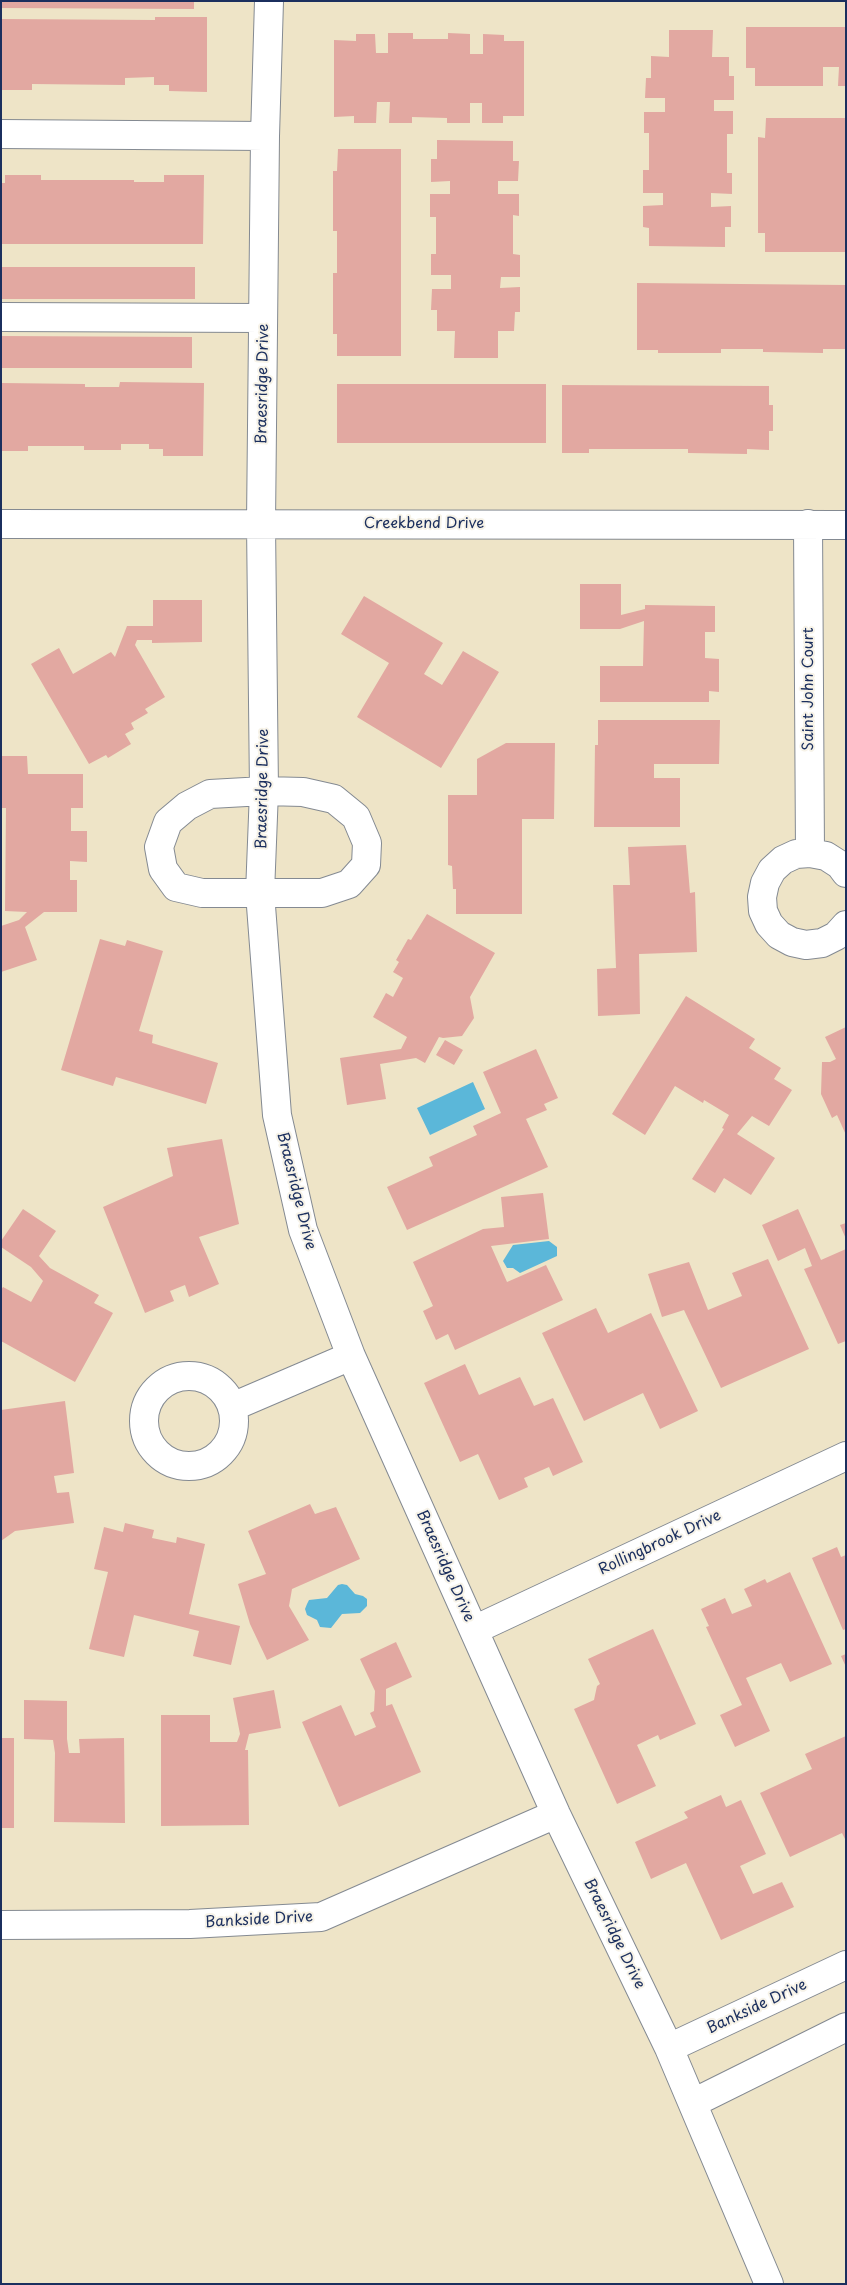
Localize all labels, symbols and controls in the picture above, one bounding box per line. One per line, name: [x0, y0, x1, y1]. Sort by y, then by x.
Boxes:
street label: Braesridge Drive: [253, 324, 273, 444]
street label: Creekbend Drive: [364, 515, 484, 533]
street label: Saint John Court: [800, 627, 818, 751]
street label: Braesridge Drive: [253, 729, 273, 849]
street label: Braesridge Drive: [273, 1130, 319, 1252]
street label: Braesridge Drive: [412, 1507, 478, 1625]
street label: Rollingbrook Drive: [596, 1507, 724, 1579]
street label: Braesridge Drive: [580, 1876, 648, 1992]
street label: Bankside Drive: [205, 1908, 313, 1932]
street label: Bankside Drive: [704, 1976, 810, 2038]

